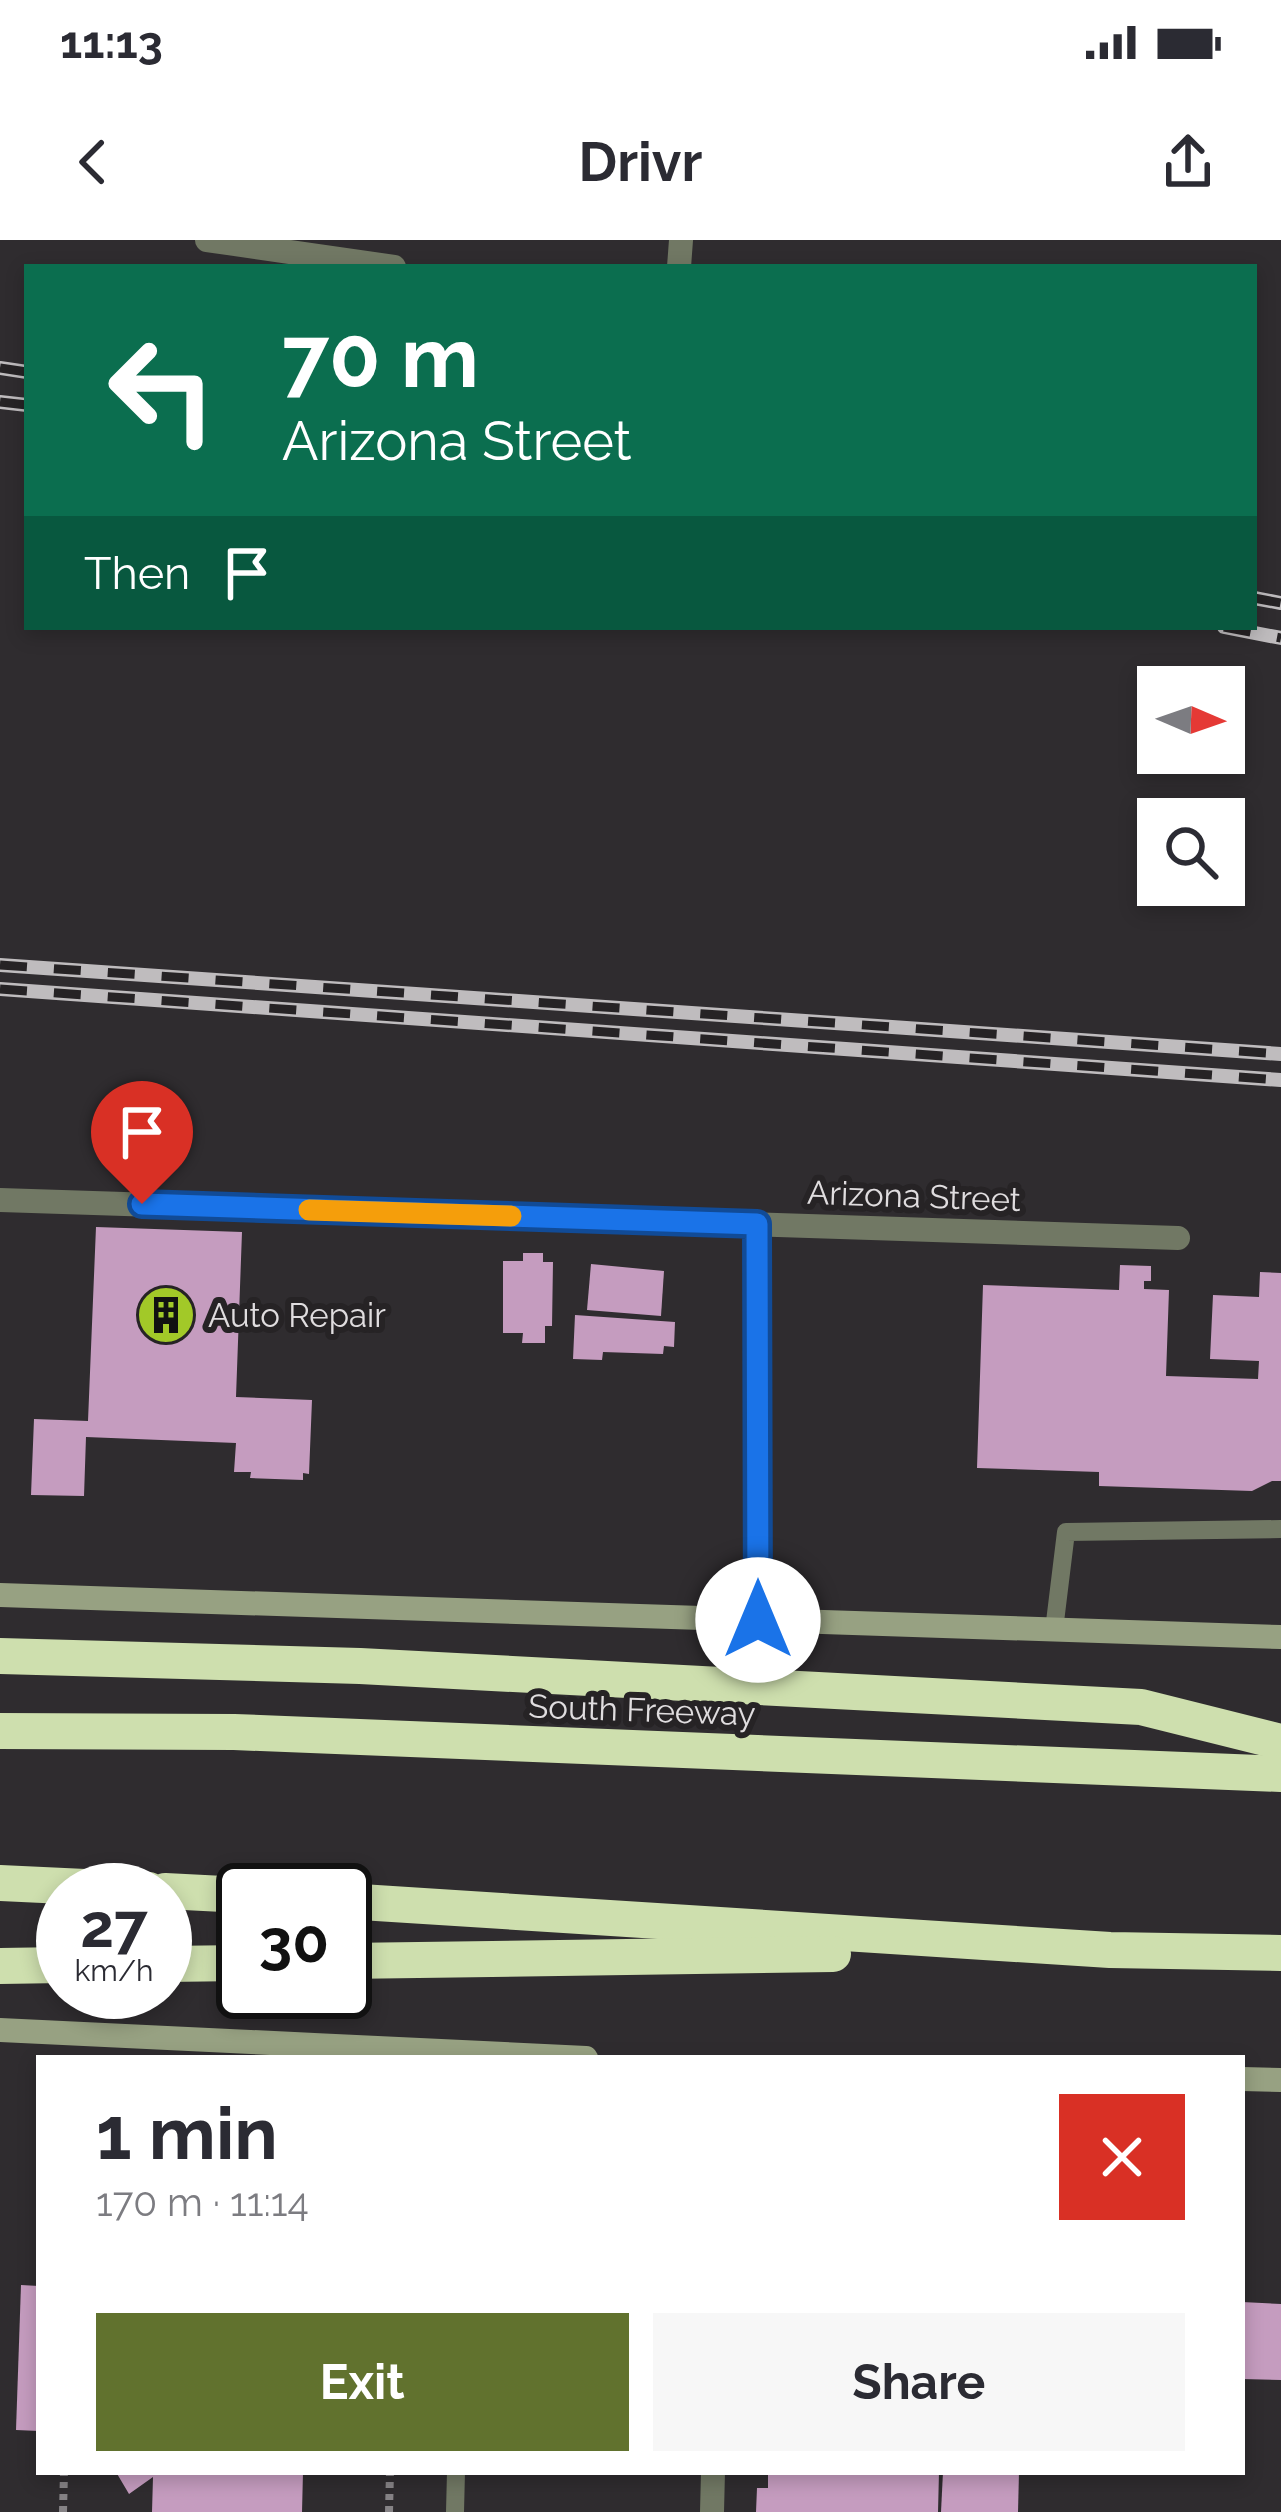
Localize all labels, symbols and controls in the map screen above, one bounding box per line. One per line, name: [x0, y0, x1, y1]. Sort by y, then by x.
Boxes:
text: 11:13: [60, 16, 163, 69]
icon: back: [60, 129, 126, 195]
icon: share: [1155, 129, 1221, 195]
text: Drivr: [579, 130, 702, 194]
text: 70 m: [282, 308, 479, 407]
icon: left: [84, 312, 240, 468]
text: Arizona Street: [282, 409, 632, 473]
icon: arrive: [214, 540, 280, 606]
text: Then: [84, 547, 190, 600]
north arrow: [1137, 666, 1245, 774]
map controls: [1137, 666, 1245, 906]
button: search: [1137, 798, 1245, 906]
pin: [91, 1081, 193, 1204]
icon: arrive: [109, 1099, 175, 1165]
street label: Arizona Street: [807, 1173, 1021, 1219]
building icon: Auto Repair: [135, 1284, 197, 1346]
place label: Auto Repair: [208, 1296, 386, 1335]
position arrow: [695, 1557, 821, 1683]
street label: South Freeway: [528, 1687, 756, 1733]
speed limit sign: 30: [216, 1863, 372, 2019]
text: 27: [80, 1891, 148, 1961]
text: km/h: [74, 1953, 154, 1988]
text: 1 min: [96, 2091, 278, 2176]
button: close: [1059, 2094, 1185, 2220]
text: 170 m · 11:14: [96, 2179, 309, 2225]
button: Exit: [96, 2313, 629, 2451]
button: Share: [653, 2313, 1185, 2451]

